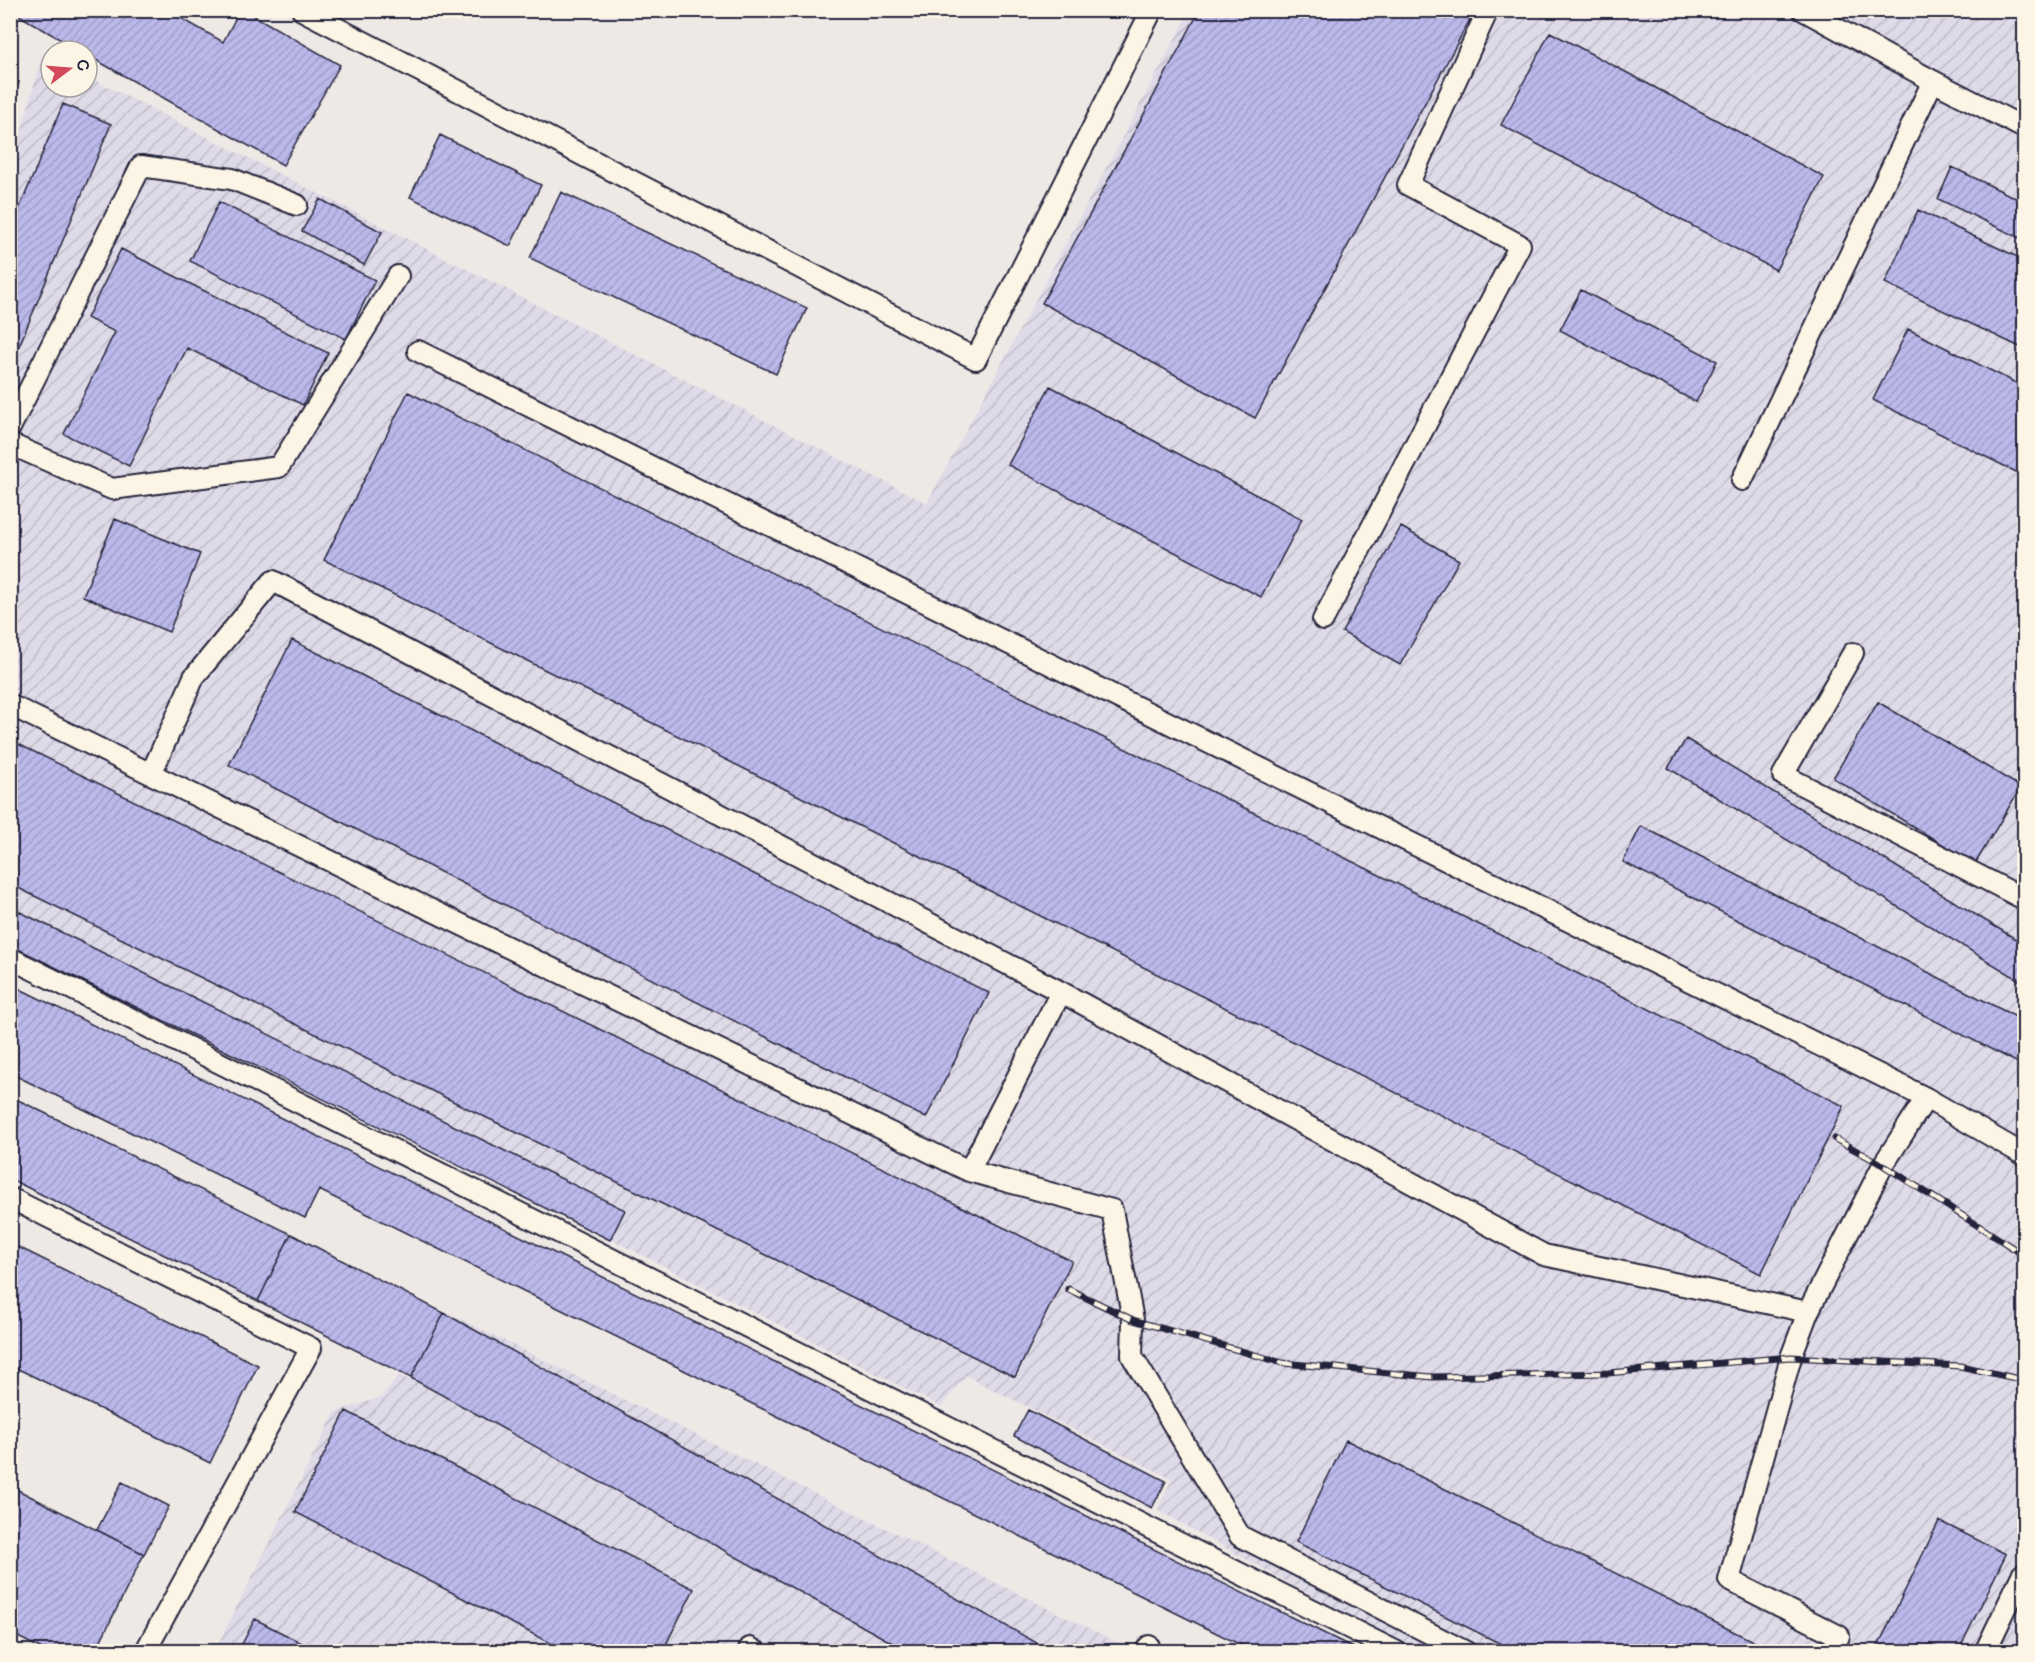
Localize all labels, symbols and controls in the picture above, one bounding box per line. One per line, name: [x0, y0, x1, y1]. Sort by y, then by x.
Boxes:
north arrow: [39, 39, 99, 99]
text: С: [71, 57, 93, 73]

